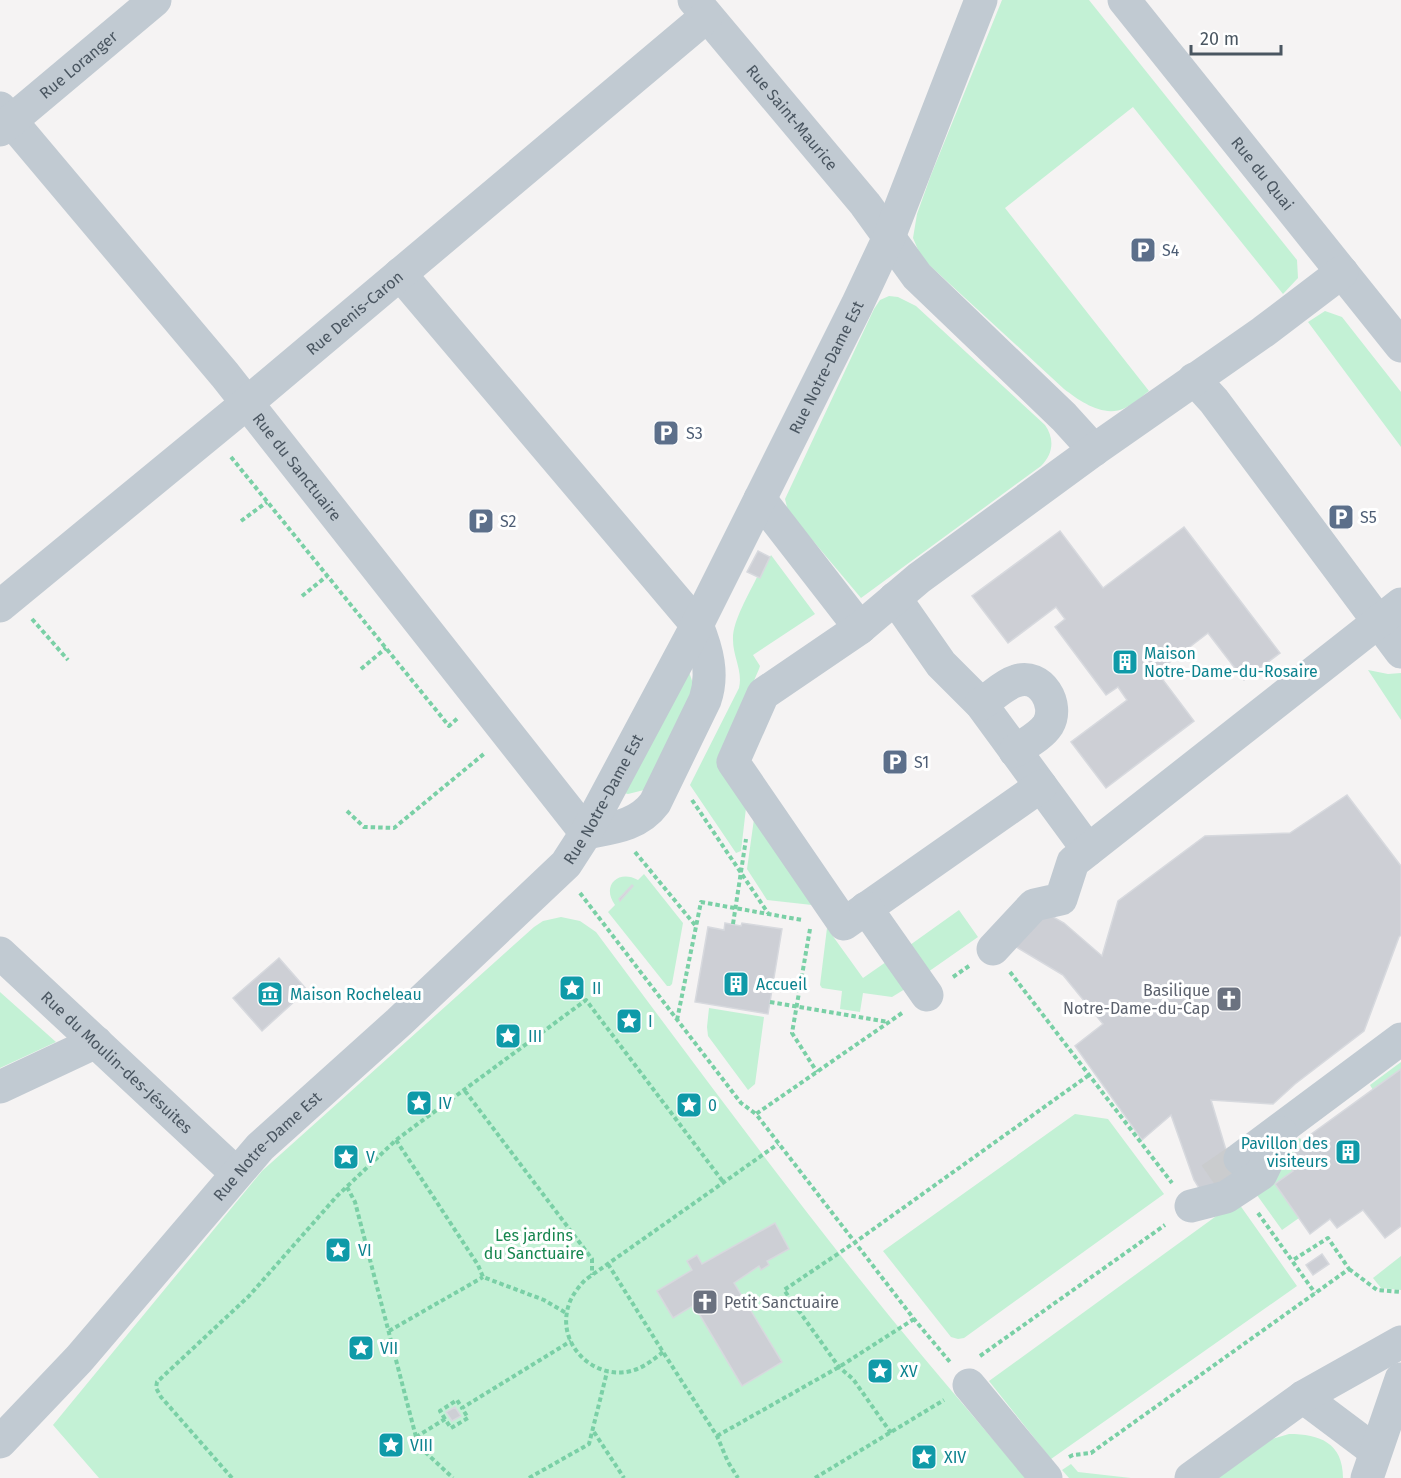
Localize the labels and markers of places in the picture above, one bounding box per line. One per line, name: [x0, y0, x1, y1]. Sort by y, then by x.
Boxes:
parking icon: S4: [1128, 235, 1158, 265]
place label: S4: [1162, 241, 1180, 260]
parking icon: S3: [651, 418, 681, 448]
place label: S3: [686, 424, 703, 443]
parking icon: S5: [1326, 502, 1356, 532]
parking icon: S2: [466, 506, 496, 536]
place label: S5: [1360, 508, 1377, 527]
place label: S2: [500, 512, 517, 531]
place label: Maison Notre-Dame-du-Rosaire: [1144, 644, 1318, 681]
building icon: Maison Notre-Dame-du-Rosaire: [1110, 647, 1140, 677]
parking icon: S1: [880, 747, 910, 777]
place label: S1: [914, 753, 929, 772]
building icon: Accueil: [721, 969, 751, 999]
place icon: II: [557, 973, 587, 1003]
place label: Accueil: [756, 975, 808, 994]
museum icon: Maison Rocheleau: [255, 979, 285, 1009]
place label: II: [592, 979, 601, 998]
place label: Basilique Notre-Dame-du-Cap: [1063, 981, 1210, 1018]
church icon: Basilique Notre-Dame-du-Cap: [1214, 984, 1244, 1014]
place label: Maison Rocheleau: [290, 985, 422, 1004]
place icon: I: [614, 1006, 644, 1036]
place label: I: [648, 1012, 653, 1031]
place icon: III: [493, 1021, 523, 1051]
place label: III: [528, 1027, 542, 1046]
place icon: IV: [404, 1088, 434, 1118]
place icon: 0: [674, 1090, 704, 1120]
place label: IV: [438, 1094, 452, 1113]
place label: 0: [708, 1096, 717, 1115]
place label: Pavillon des visiteurs: [1241, 1134, 1328, 1171]
building icon: Pavillon des visiteurs: [1333, 1137, 1363, 1167]
place icon: V: [331, 1142, 361, 1172]
place label: V: [366, 1148, 375, 1167]
place icon: VI: [323, 1235, 353, 1265]
place label: VI: [358, 1241, 372, 1260]
church icon: Petit Sanctuaire: [690, 1287, 720, 1317]
place label: Petit Sanctuaire: [724, 1293, 839, 1312]
place icon: VII: [346, 1333, 376, 1363]
place label: VII: [380, 1339, 398, 1358]
place icon: XV: [865, 1356, 895, 1386]
place label: XV: [900, 1362, 918, 1381]
place icon: VIII: [376, 1430, 406, 1460]
place label: VIII: [410, 1436, 433, 1455]
place icon: XIV: [909, 1442, 939, 1472]
place label: XIV: [944, 1448, 966, 1467]

